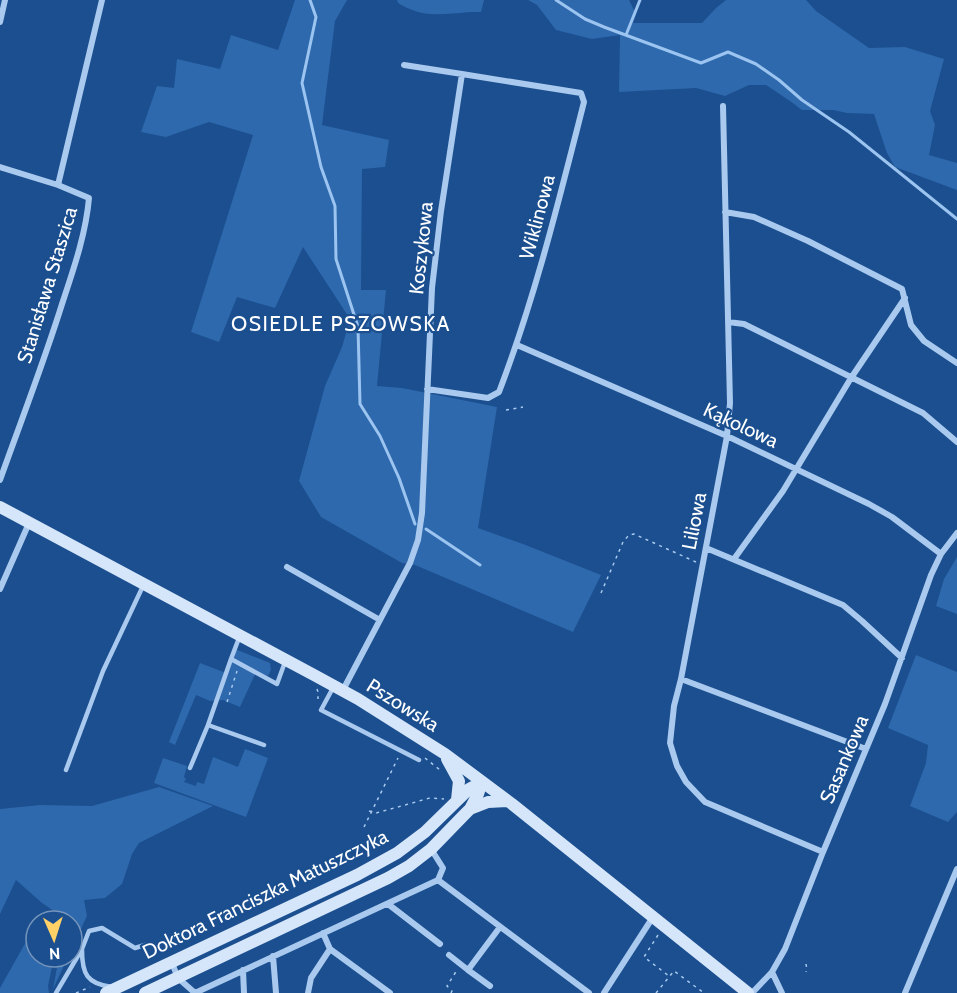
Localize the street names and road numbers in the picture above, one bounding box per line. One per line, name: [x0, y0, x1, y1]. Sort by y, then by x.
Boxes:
street label: Wiklinowa: [514, 171, 560, 262]
street label: Koszykowa: [404, 200, 438, 295]
street label: Stanisława Staszica: [12, 203, 82, 366]
street label: Kąkolowa: [700, 397, 783, 453]
street label: Liliowa: [677, 490, 711, 552]
street label: Pszowska: [362, 673, 444, 737]
street label: Sasankowa: [815, 711, 874, 807]
street label: Doktora Franciszka Matuszczyka: [138, 824, 392, 964]

